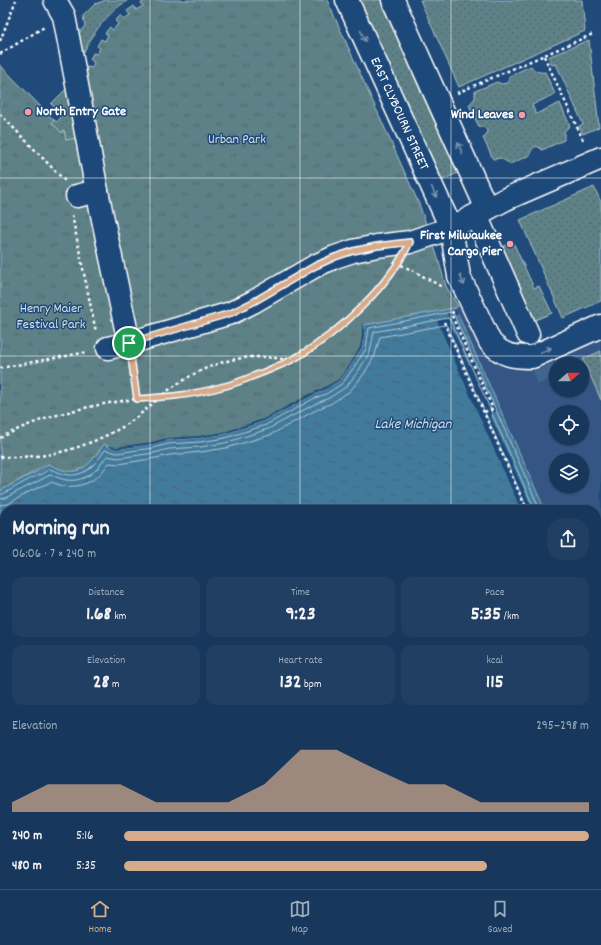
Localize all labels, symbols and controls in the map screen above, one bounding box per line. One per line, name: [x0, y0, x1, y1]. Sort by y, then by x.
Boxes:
one-way arrow: [360, 29, 367, 41]
street label: EAST CLYBOURN STREET: [364, 54, 433, 174]
place label: North Entry Gate: [36, 102, 126, 122]
place label: Wind Leaves: [451, 105, 514, 125]
marker: North Entry Gate: [23, 107, 33, 117]
marker: Wind Leaves: [517, 110, 527, 120]
park label: Urban Park: [208, 130, 266, 150]
one-way arrow: [455, 142, 463, 154]
one-way arrow: [431, 186, 438, 198]
place label: First Milwaukee Cargo Pier: [420, 226, 503, 262]
marker: First Milwaukee Cargo Pier: [505, 239, 515, 249]
one-way arrow: [458, 274, 466, 286]
park label: Henry Maier Festival Park: [17, 299, 86, 335]
pin: [112, 326, 146, 360]
icon: arrive: [118, 332, 140, 354]
one-way arrow: [539, 346, 551, 354]
north arrow: [549, 357, 589, 397]
map controls: [549, 357, 589, 493]
button: locate: [549, 405, 589, 445]
water label: Lake Michigan: [374, 414, 453, 436]
button: layers: [549, 453, 589, 493]
text: Morning run: [12, 514, 110, 545]
button: share: [547, 518, 589, 560]
text: 06:06 · 7 × 240 m: [12, 545, 96, 564]
text: Distance: [88, 585, 124, 601]
text: Time: [291, 585, 310, 601]
text: Pace: [485, 585, 505, 601]
text: 1.68: [86, 601, 112, 629]
text: 9:23: [285, 601, 316, 629]
text: 5:35: [471, 601, 501, 629]
text: km: [112, 609, 126, 625]
text: /km: [501, 609, 519, 625]
text: Elevation: [87, 653, 125, 669]
text: Heart rate: [278, 653, 323, 669]
text: kcal: [486, 653, 503, 669]
text: 28: [93, 669, 110, 697]
text: 132: [280, 669, 302, 697]
text: 115: [486, 669, 504, 697]
text: m: [110, 677, 120, 693]
text: bpm: [302, 677, 321, 693]
text: Elevation: [12, 717, 57, 736]
text: 295–298 m: [536, 717, 589, 736]
text: 240 m: [12, 827, 42, 846]
text: 5:16: [76, 827, 93, 846]
text: 480 m: [12, 857, 42, 876]
text: 5:35: [76, 857, 96, 876]
tab: Home: [89, 898, 112, 938]
tab: Map: [289, 898, 311, 938]
tab: Saved: [488, 898, 512, 938]

